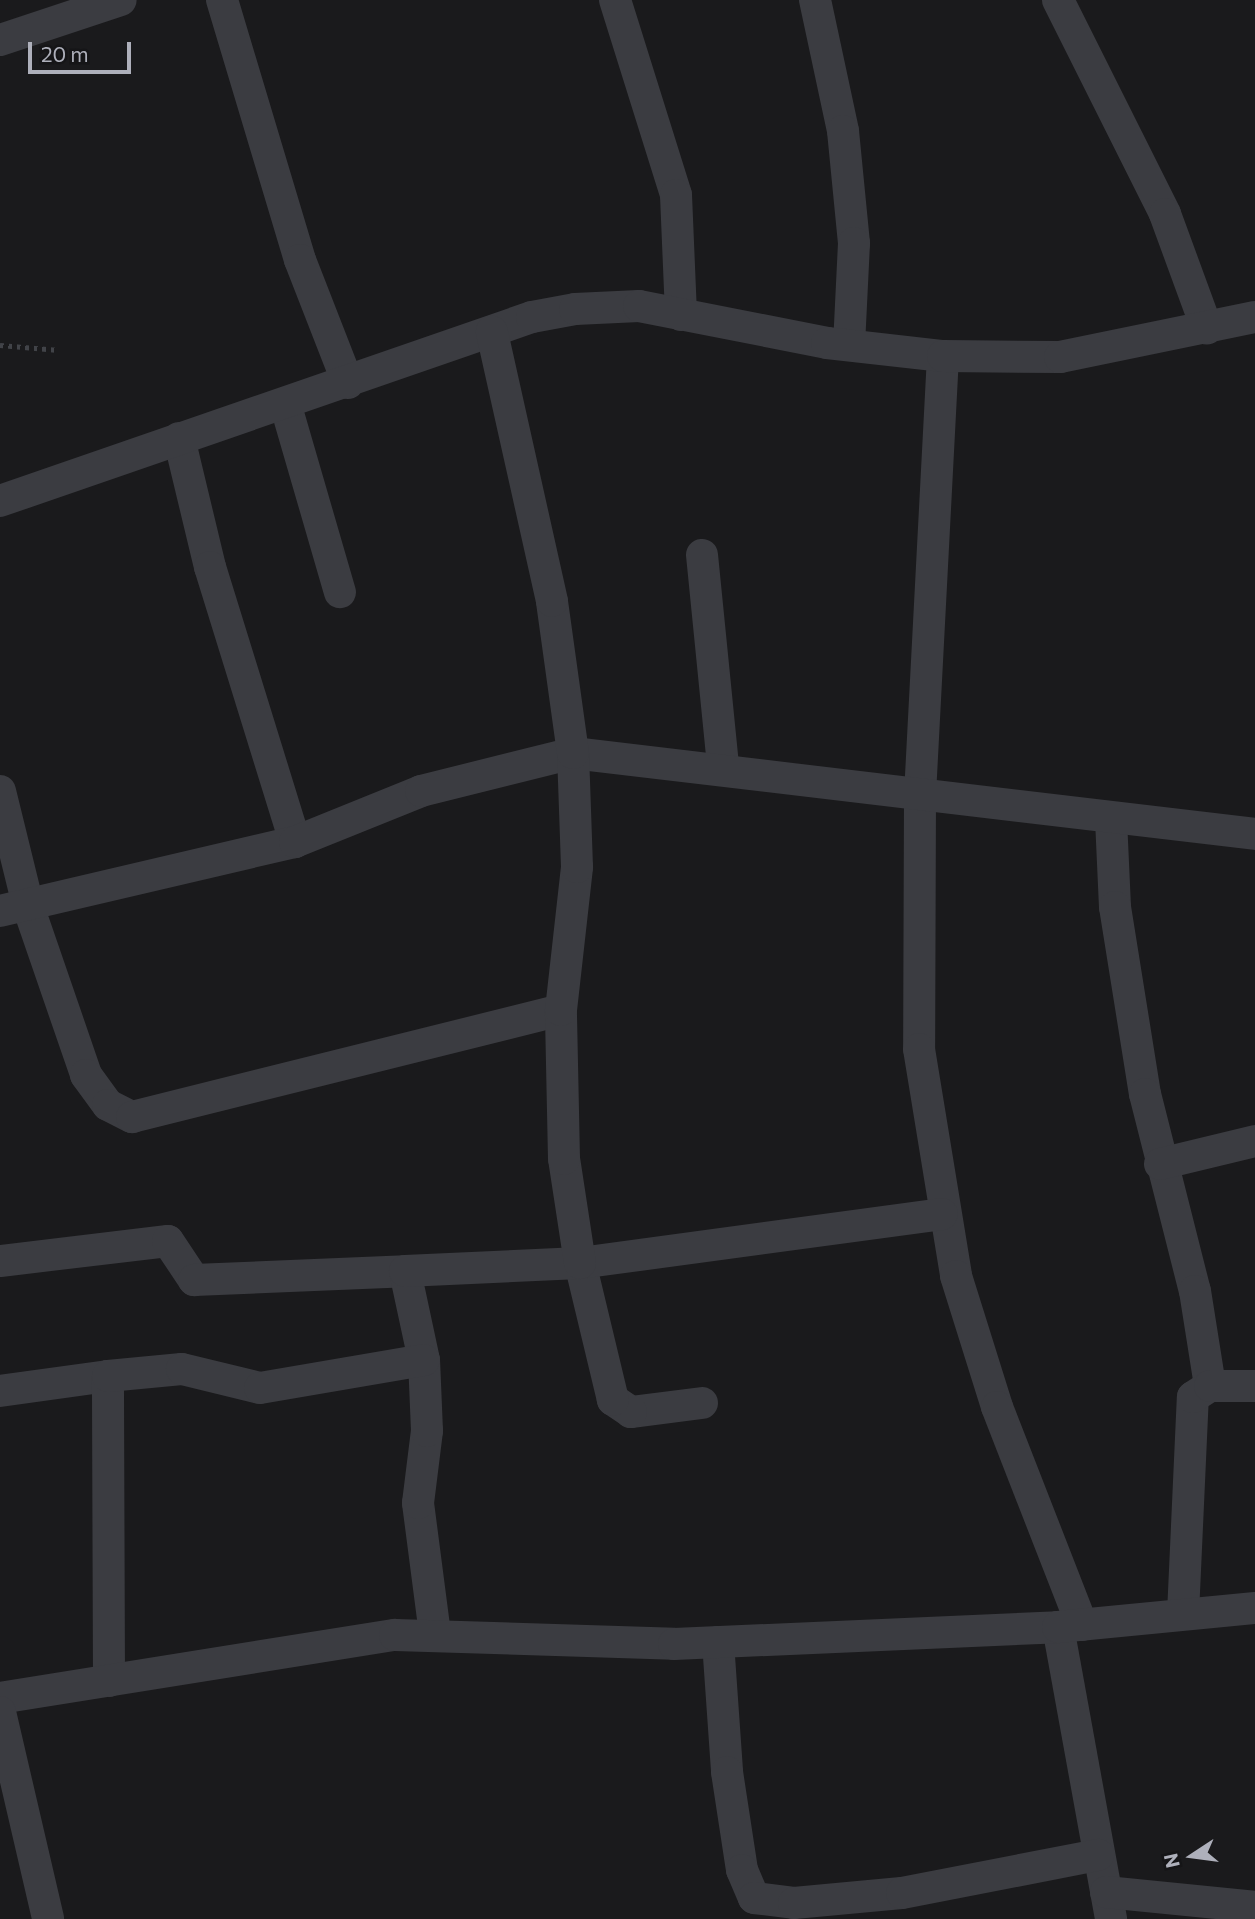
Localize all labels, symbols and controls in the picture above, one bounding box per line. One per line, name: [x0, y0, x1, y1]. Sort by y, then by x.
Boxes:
scale bar: [32, 28, 135, 72]
text: 20 m: [41, 41, 89, 66]
north arrow: [1157, 1821, 1227, 1891]
text: N: [1158, 1851, 1184, 1870]

